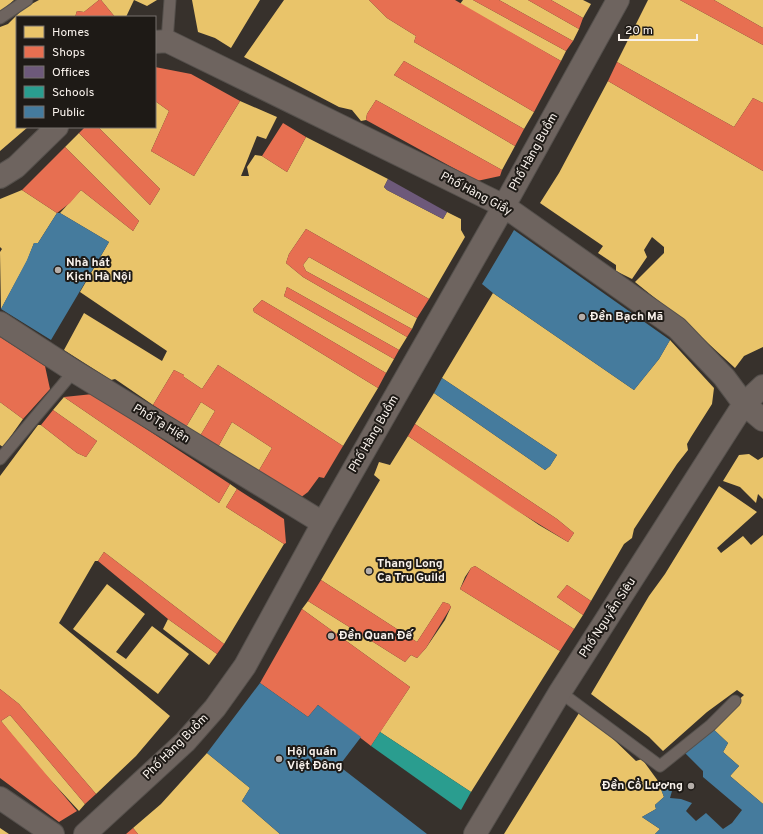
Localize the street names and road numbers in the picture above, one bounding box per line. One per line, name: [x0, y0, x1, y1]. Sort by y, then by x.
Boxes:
street label: Phố Hàng Buồm: [506, 110, 562, 194]
street label: Phố Hàng Giầy: [437, 168, 515, 220]
street label: Phố Hàng Buồm: [345, 392, 403, 476]
street label: Phố Tạ Hiện: [130, 401, 192, 447]
street label: Phố Nguyễn Siêu: [576, 575, 640, 661]
street label: Phố Hàng Buồm: [140, 711, 212, 783]

